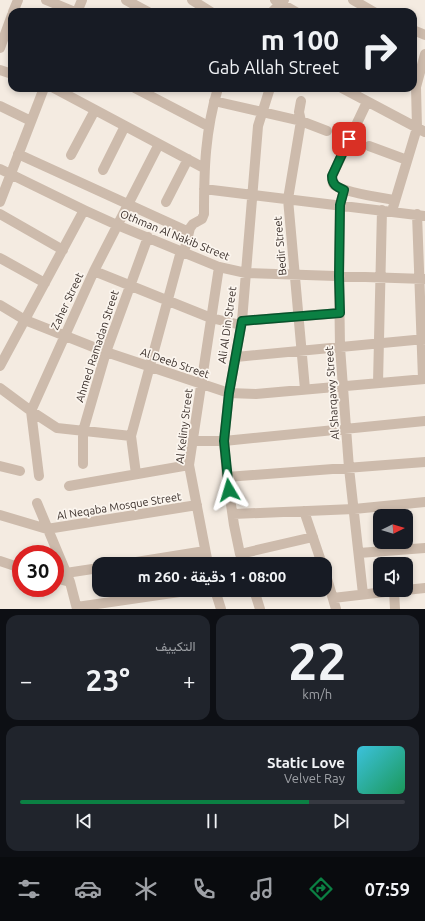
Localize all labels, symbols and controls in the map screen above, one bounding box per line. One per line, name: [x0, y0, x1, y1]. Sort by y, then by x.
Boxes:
text: 100 m: [261, 24, 339, 55]
icon: right: [353, 24, 405, 76]
text: Gab Allah Street: [208, 57, 339, 77]
pin: [332, 122, 366, 156]
icon: arrive: [338, 128, 360, 150]
street label: Othman Al Nakib Street: [118, 208, 232, 263]
street label: Bedir Street: [271, 215, 289, 276]
street label: Zaher Street: [49, 270, 86, 331]
street label: Ali Al Din Street: [216, 285, 238, 364]
street label: Ahmed Ramadan Street: [73, 288, 121, 404]
street label: Al Sharqawy Street: [323, 345, 341, 440]
street label: Al Deeb Street: [139, 346, 212, 381]
street label: Al Keliny Street: [173, 387, 195, 464]
position arrow: [208, 469, 250, 511]
street label: Al Neqaba Mosque Street: [56, 490, 183, 522]
north arrow: [373, 509, 413, 549]
map controls: [373, 509, 413, 597]
speed limit sign: 30: [12, 545, 64, 597]
button: sound: [373, 557, 413, 597]
text: 08:00 · 1 دقيقة · 260 m: [138, 568, 286, 585]
text: 22: [288, 632, 347, 690]
text: التكييف: [155, 639, 196, 653]
text: 23°: [86, 663, 130, 697]
text: −: [20, 668, 32, 693]
text: +: [183, 668, 196, 693]
text: km/h: [302, 687, 332, 701]
text: Static Love: [267, 754, 345, 771]
text: Velvet Ray: [284, 771, 345, 785]
icon: previous: [73, 810, 95, 832]
icon: pause: [201, 810, 223, 832]
icon: next: [330, 810, 352, 832]
icon: filters: [15, 875, 43, 903]
icon: car: [74, 875, 102, 903]
icon: climate: [132, 875, 160, 903]
icon: phone: [190, 875, 218, 903]
icon: music: [248, 875, 276, 903]
icon: directions: [307, 875, 335, 903]
text: 07:59: [365, 879, 410, 899]

